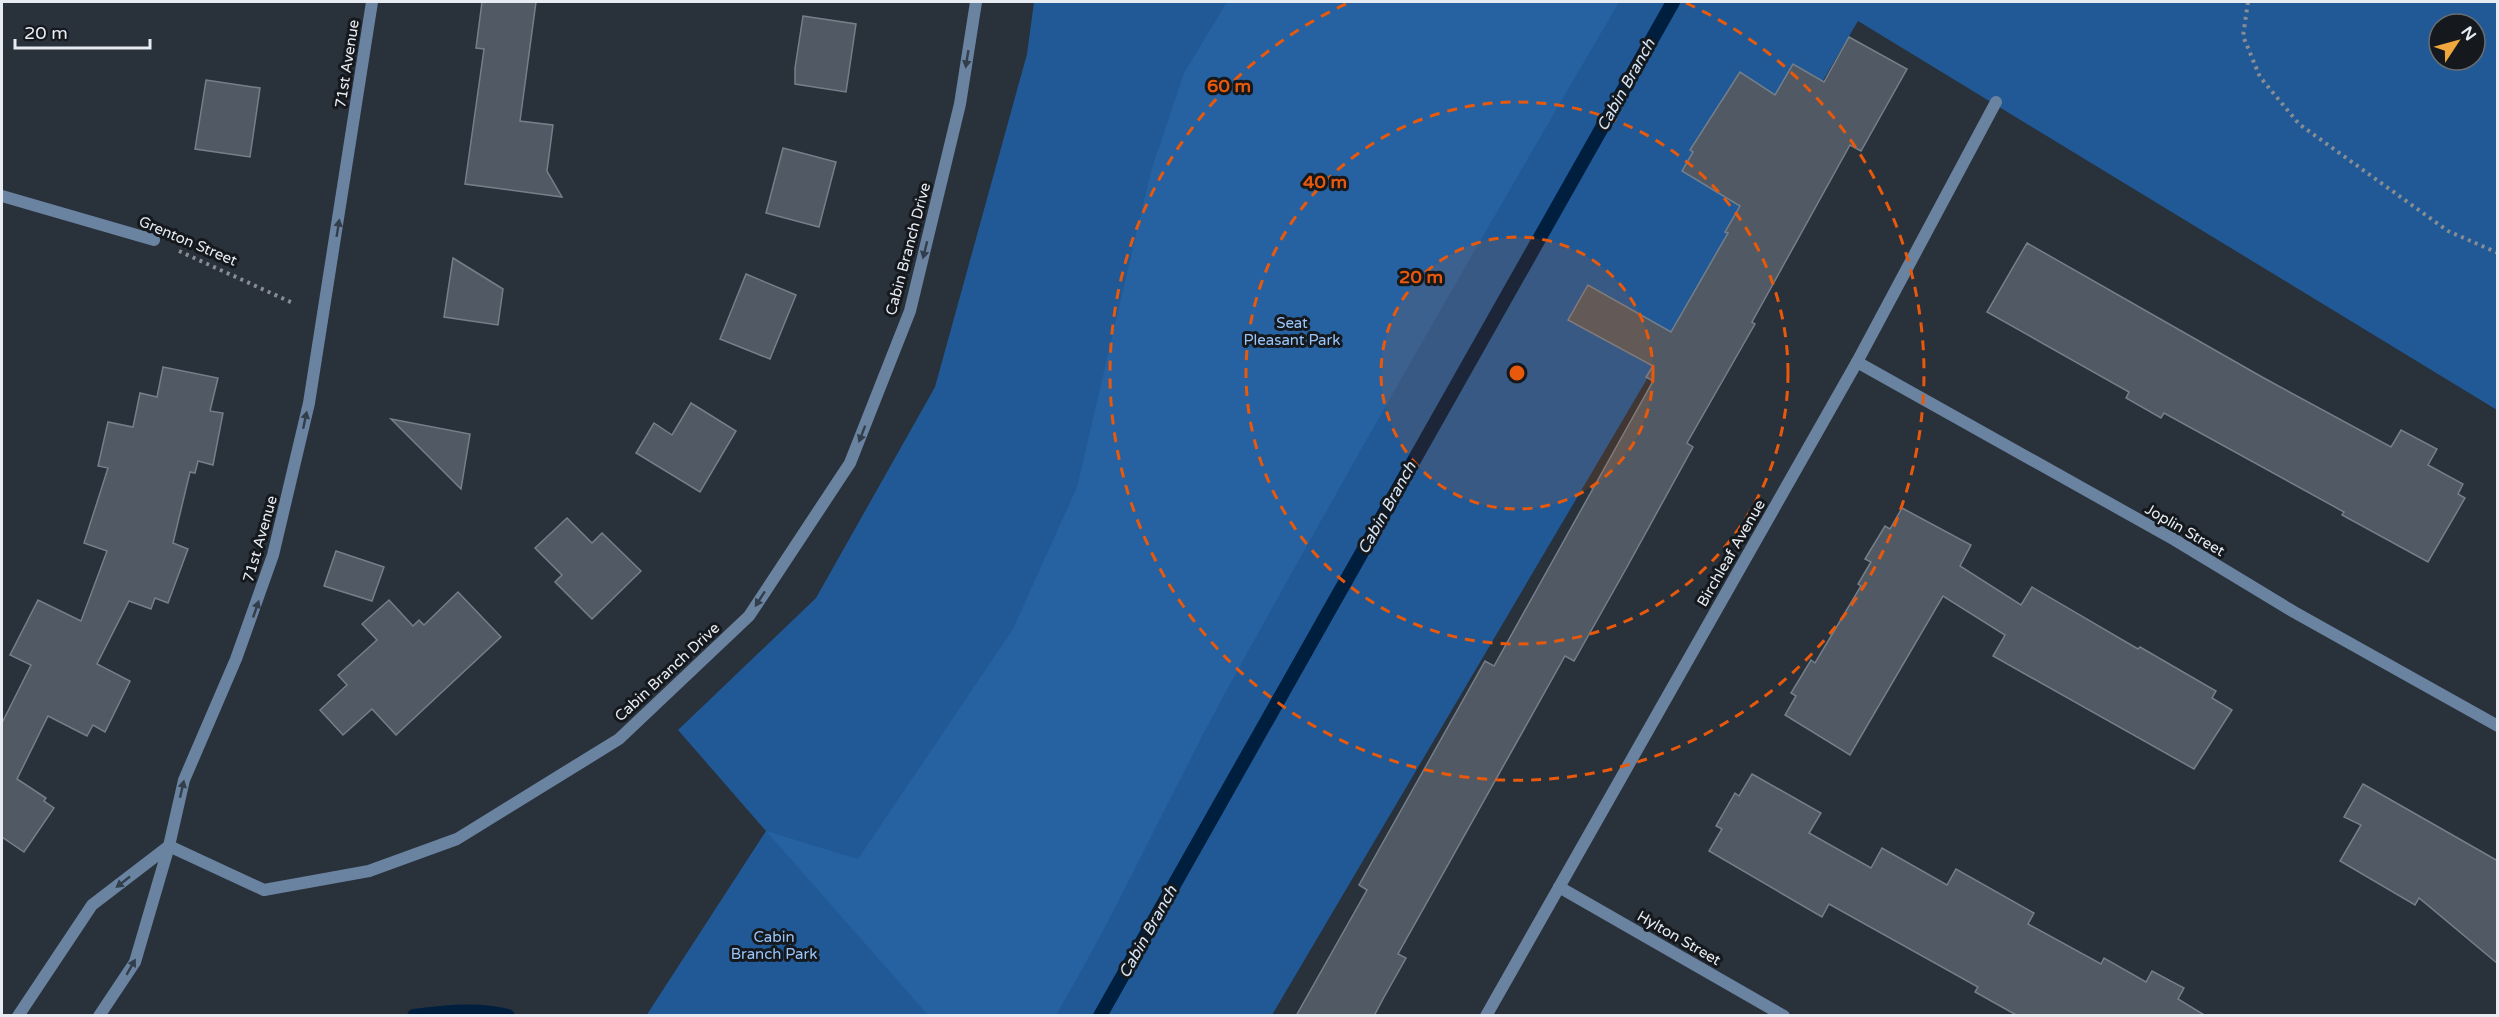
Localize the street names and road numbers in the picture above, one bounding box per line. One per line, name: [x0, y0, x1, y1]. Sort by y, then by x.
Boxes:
street label: 71st Avenue: [331, 18, 363, 110]
street label: Cabin Branch Drive: [882, 181, 934, 317]
street label: Grenton Street: [136, 212, 240, 270]
street label: 71st Avenue: [239, 494, 281, 584]
street label: Birchleaf Avenue: [1693, 496, 1769, 610]
street label: Joplin Street: [2142, 500, 2228, 560]
street label: Cabin Branch Drive: [611, 619, 723, 725]
street label: Hylton Street: [1634, 907, 1724, 969]

